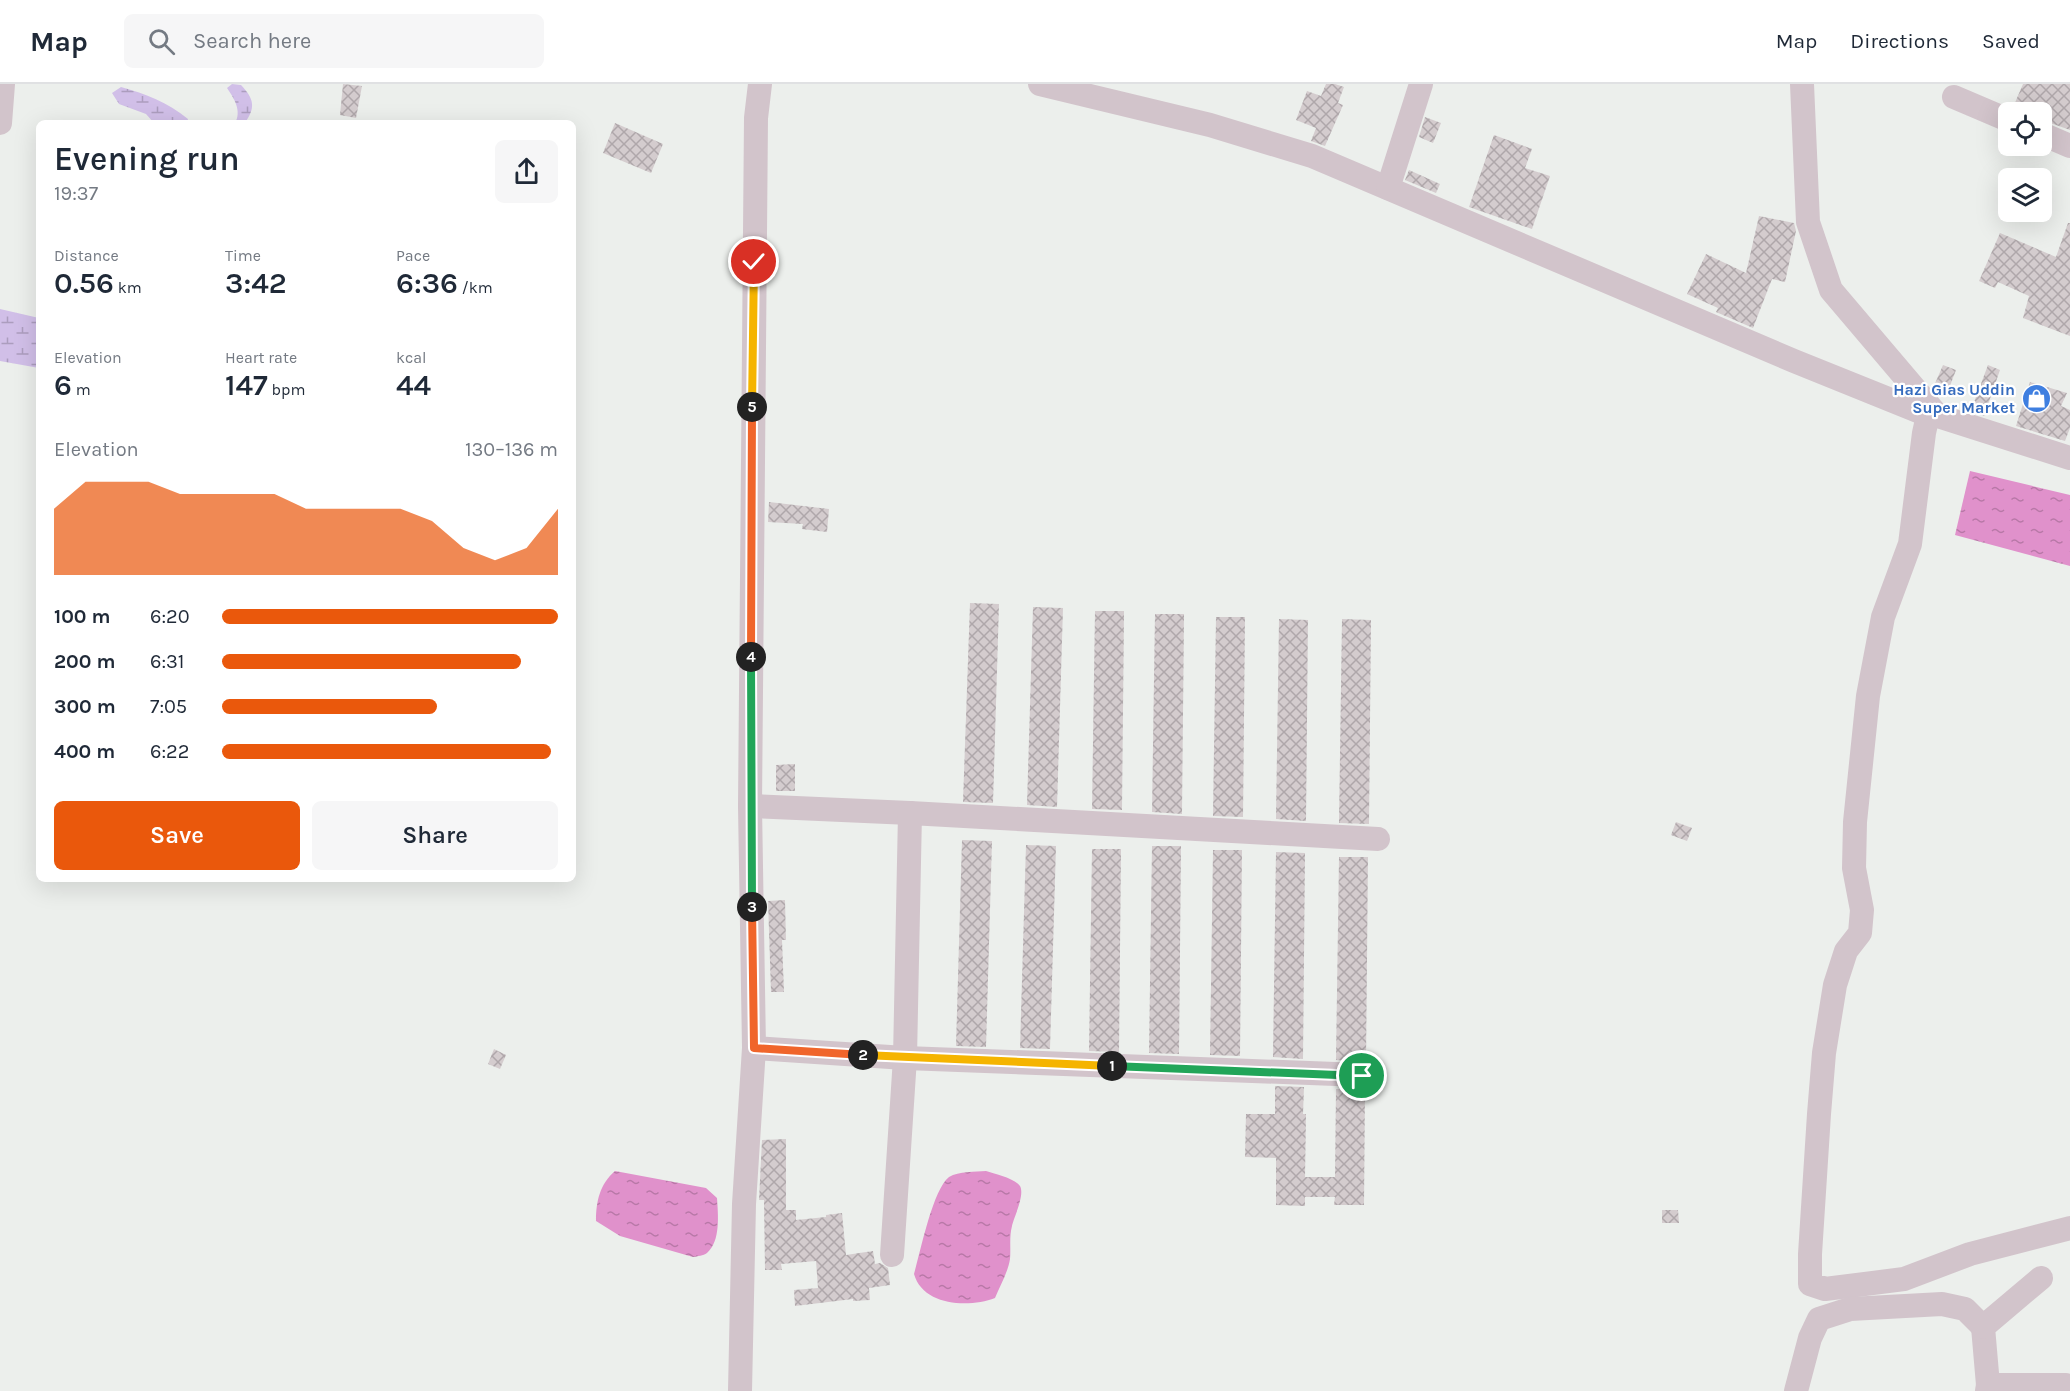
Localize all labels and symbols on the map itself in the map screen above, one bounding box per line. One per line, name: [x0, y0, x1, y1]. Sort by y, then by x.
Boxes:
pin: [728, 236, 779, 287]
place label: Hazi Gias Uddin Super Market: [1893, 380, 2015, 417]
shop icon: Hazi Gias Uddin Super Market: [2020, 382, 2052, 414]
pin: 5: [737, 392, 767, 422]
pin: 4: [736, 642, 766, 672]
pin: 3: [737, 892, 767, 922]
pin: 2: [848, 1040, 878, 1070]
pin: [1336, 1050, 1387, 1101]
pin: 1: [1097, 1051, 1127, 1081]

